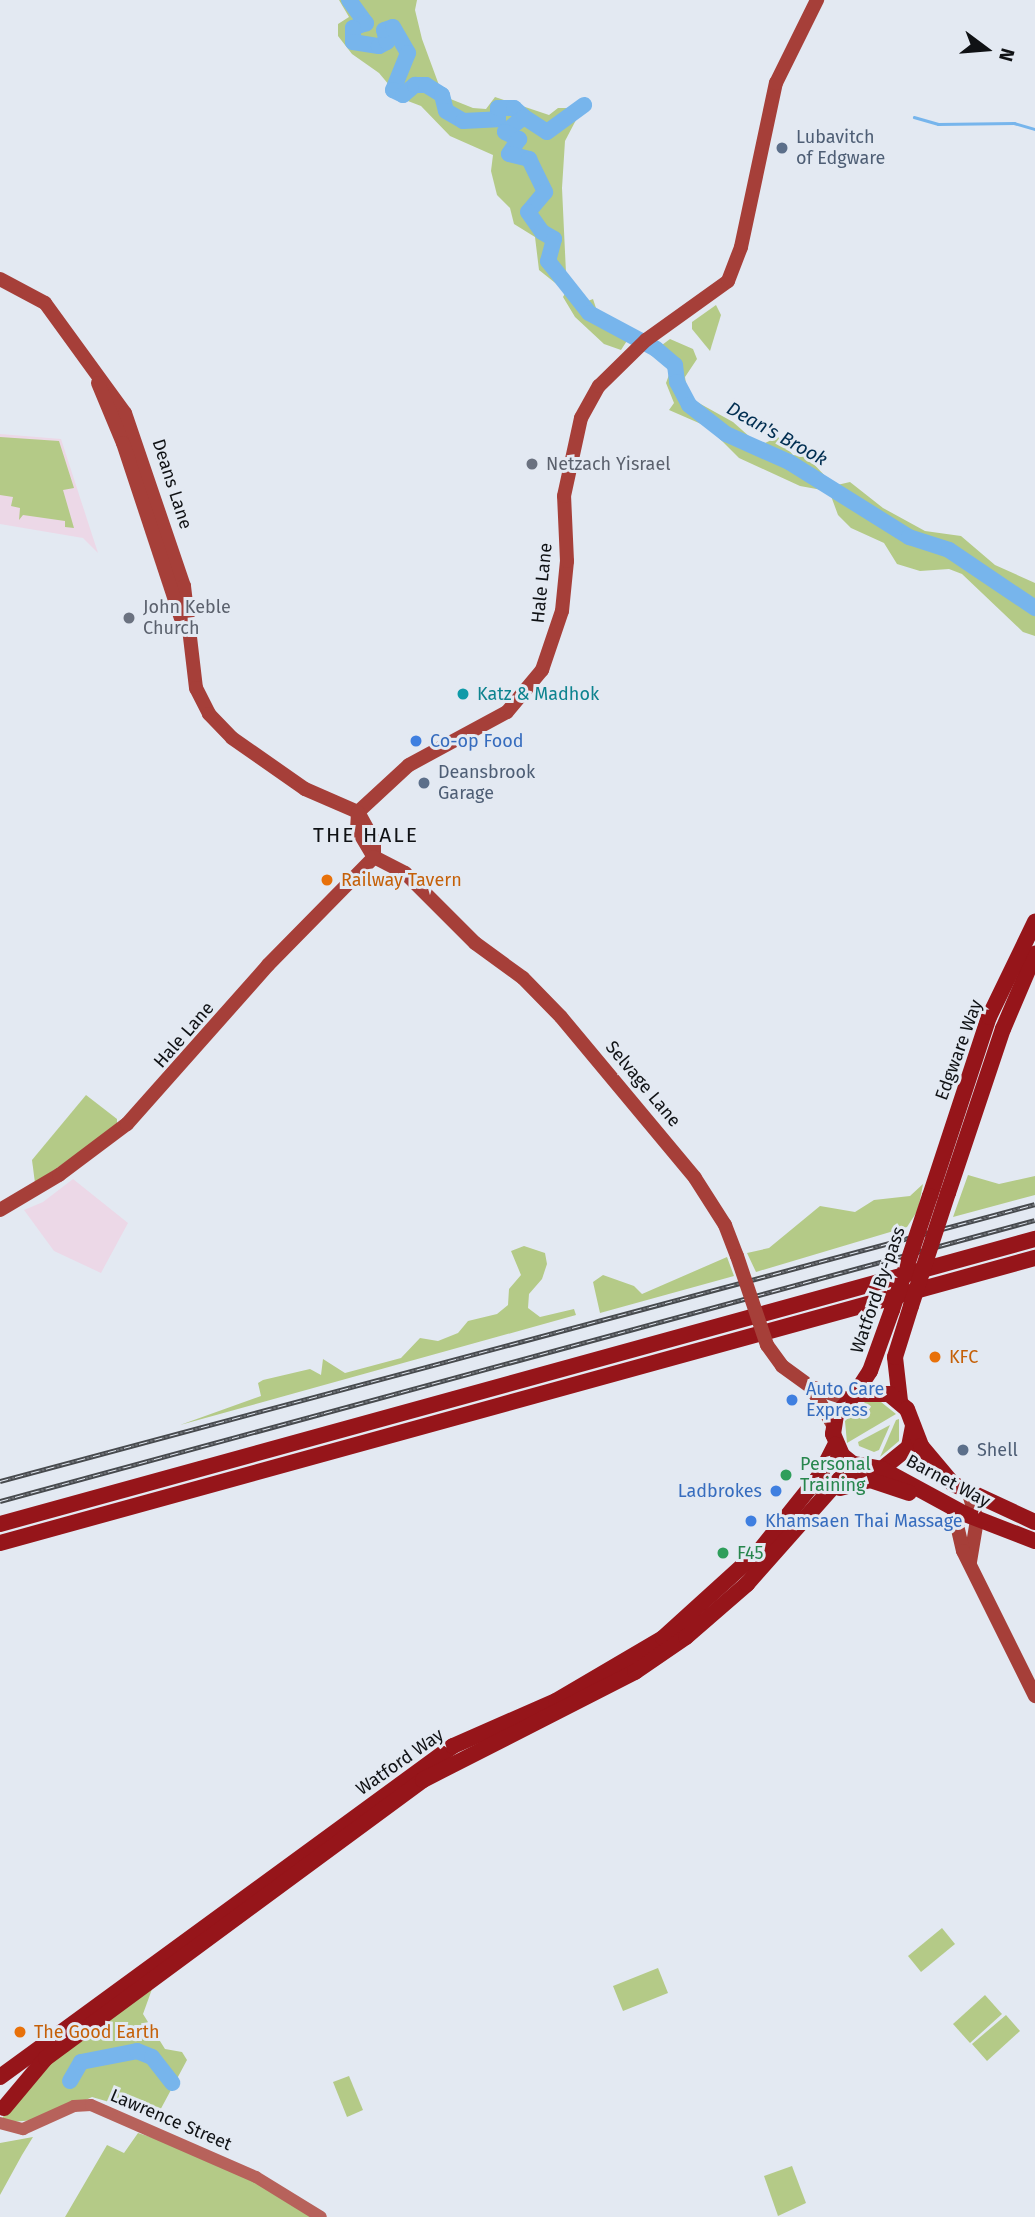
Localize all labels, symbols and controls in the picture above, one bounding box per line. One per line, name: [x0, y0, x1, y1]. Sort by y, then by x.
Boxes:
north arrow: [951, 14, 1021, 84]
text: N: [994, 46, 1019, 64]
place label: Lubavitch of Edgware: [796, 127, 885, 170]
marker: Lubavitch of Edgware: [774, 140, 790, 156]
water label: Dean's Brook: [723, 397, 831, 471]
street label: Deans Lane: [147, 436, 197, 532]
place label: Netzach Yisrael: [546, 453, 670, 475]
marker: Netzach Yisrael: [524, 456, 540, 472]
street label: Hale Lane: [527, 542, 557, 624]
place label: John Keble Church: [143, 597, 231, 640]
marker: John Keble Church: [121, 610, 137, 626]
place label: Katz & Madhok: [477, 683, 599, 705]
marker: Katz & Madhok: [455, 686, 471, 702]
place label: Co-op Food: [430, 730, 523, 752]
marker: Co-op Food: [408, 733, 424, 749]
place label: Deansbrook Garage: [438, 762, 535, 804]
marker: Deansbrook Garage: [416, 775, 432, 791]
district label: THE HALE: [314, 822, 418, 848]
place label: Railway Tavern: [341, 869, 462, 891]
marker: Railway Tavern: [319, 872, 335, 888]
street label: Edgware Way: [931, 997, 987, 1103]
street label: Hale Lane: [149, 998, 219, 1072]
street label: Selvage Lane: [601, 1037, 685, 1131]
street label: Watford By-pass: [846, 1224, 910, 1356]
place label: KFC: [949, 1346, 978, 1368]
marker: KFC: [927, 1349, 943, 1365]
place label: Auto Care Express: [806, 1379, 884, 1422]
marker: Auto Care Express: [784, 1392, 800, 1408]
place label: Shell: [977, 1439, 1018, 1461]
marker: Shell: [955, 1442, 971, 1458]
street label: Barnet Way: [902, 1450, 994, 1512]
place label: Personal Training: [800, 1454, 871, 1496]
marker: Personal Training: [778, 1467, 794, 1483]
place label: Ladbrokes: [678, 1480, 762, 1502]
marker: Ladbrokes: [768, 1483, 784, 1499]
place label: Khamsaen Thai Massage: [765, 1510, 963, 1532]
marker: Khamsaen Thai Massage: [743, 1513, 759, 1529]
place label: F45: [737, 1542, 764, 1564]
marker: F45: [715, 1545, 731, 1561]
street label: Watford Way: [352, 1724, 448, 1800]
place label: The Good Earth: [34, 2021, 160, 2043]
marker: The Good Earth: [12, 2024, 28, 2040]
street label: Lawrence Street: [107, 2085, 235, 2155]

